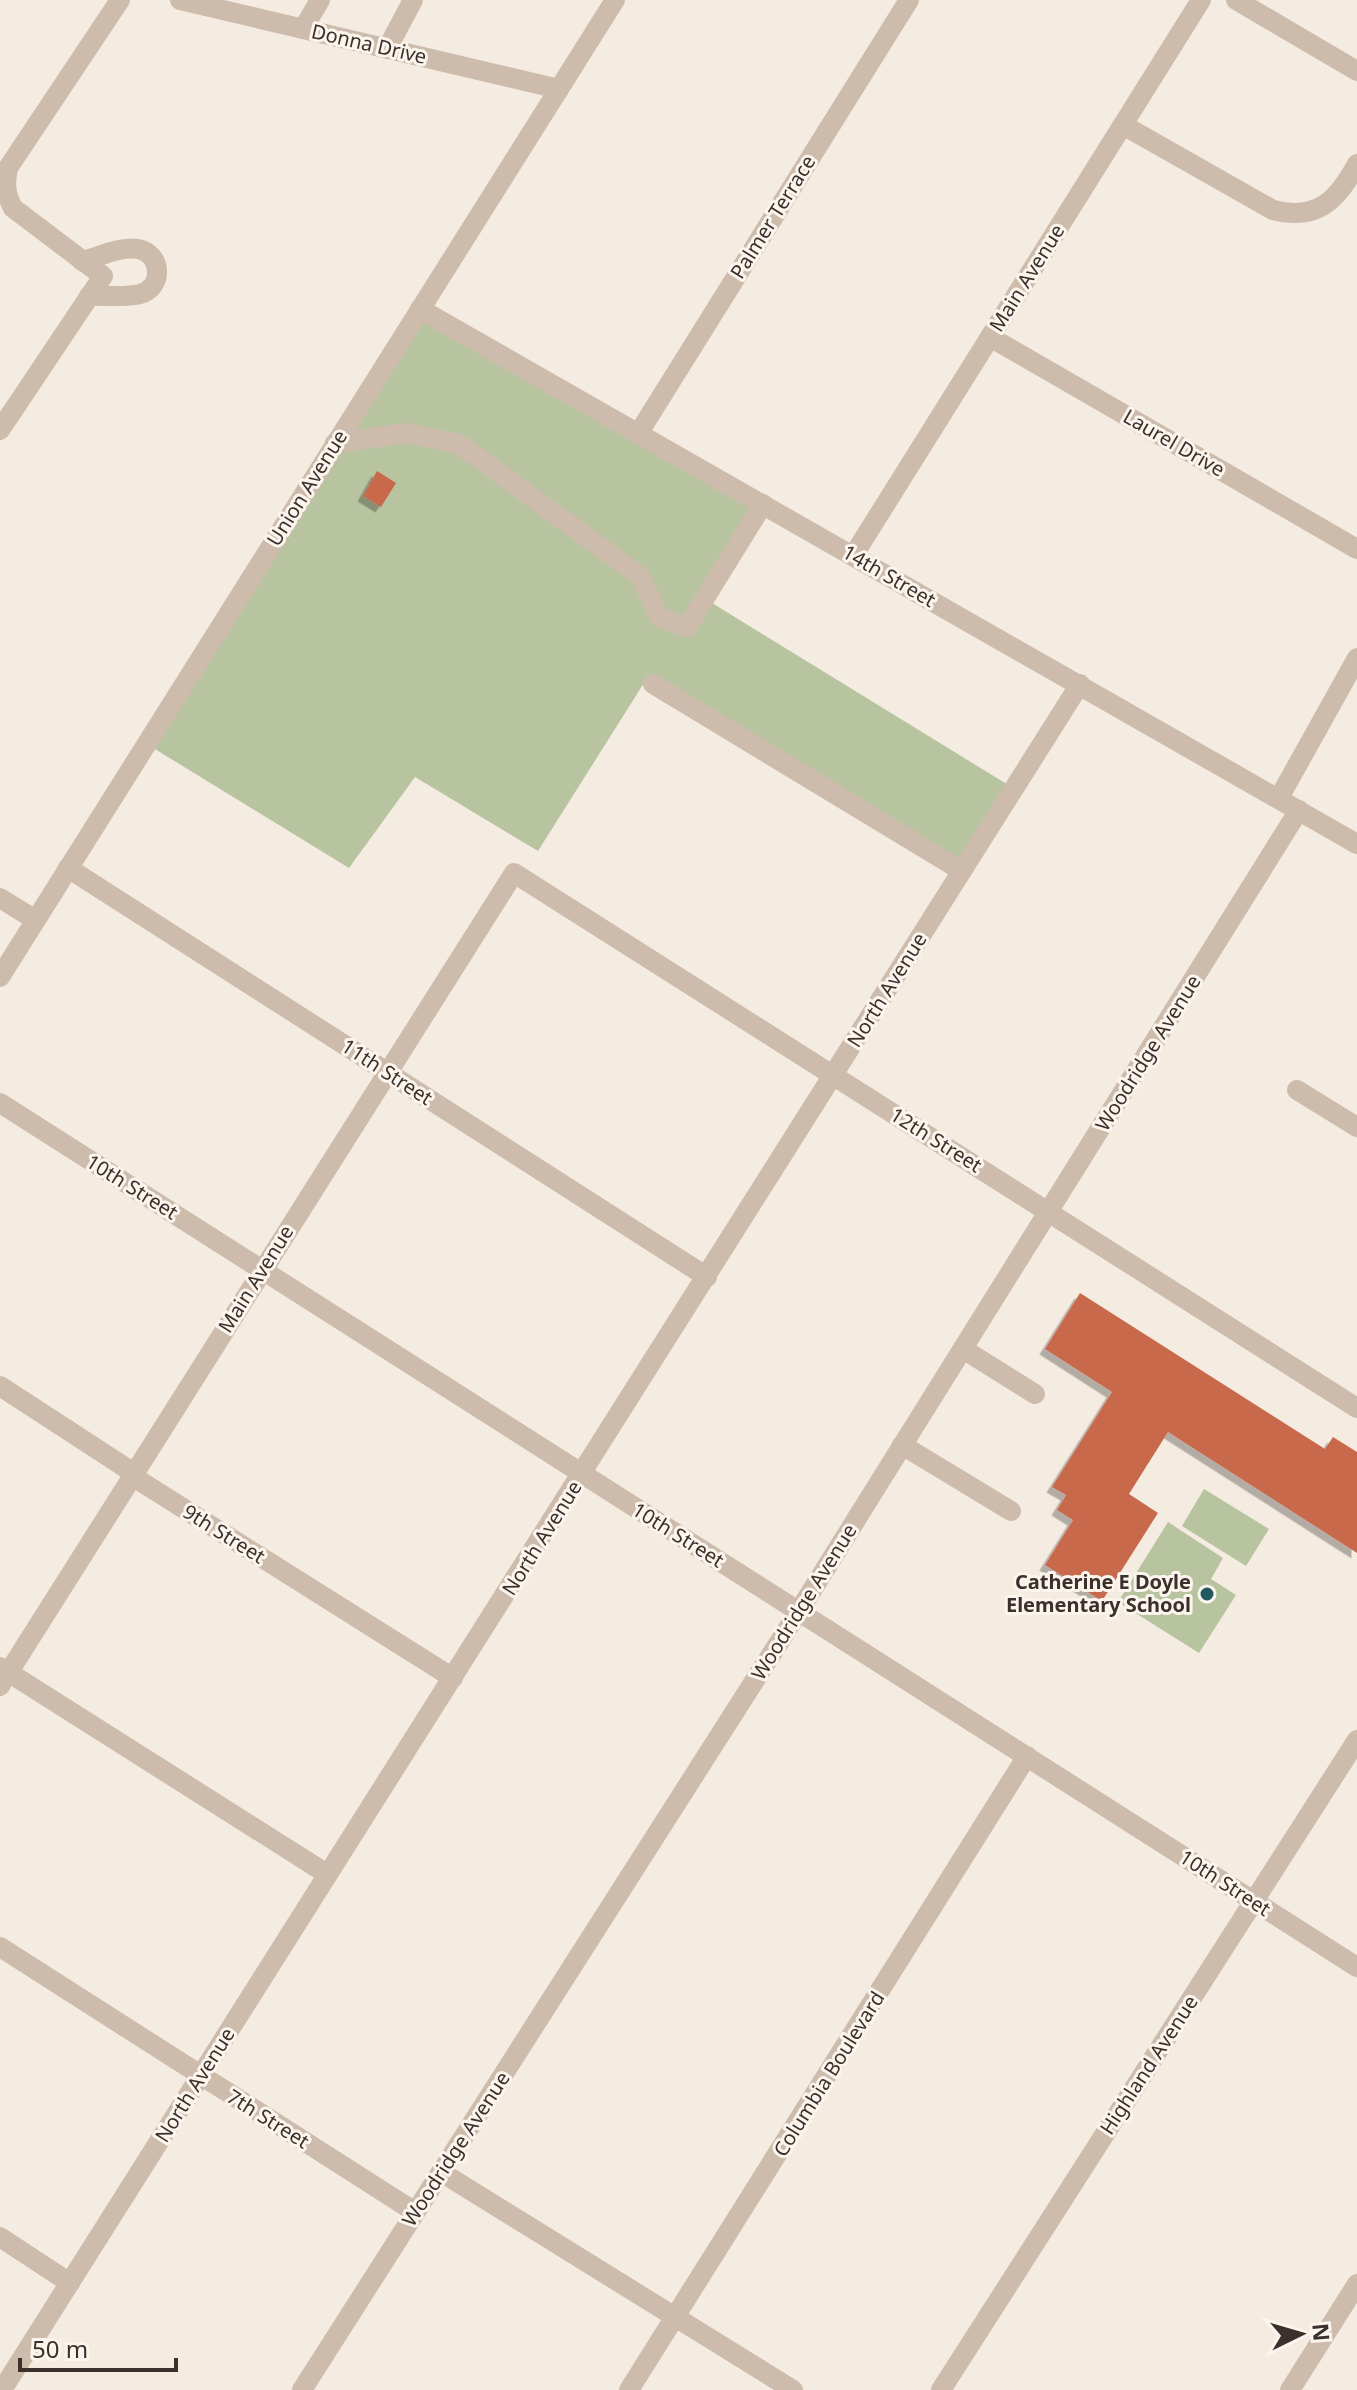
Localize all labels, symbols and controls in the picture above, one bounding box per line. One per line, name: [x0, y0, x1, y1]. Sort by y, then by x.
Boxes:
street label: Donna Drive: [309, 17, 429, 70]
street label: Palmer Terrace: [724, 150, 821, 284]
street label: Main Avenue: [983, 219, 1070, 337]
street label: Laurel Drive: [1119, 403, 1230, 483]
street label: Union Avenue: [260, 425, 353, 551]
street label: 14th Street: [838, 538, 941, 613]
street label: North Avenue: [841, 927, 933, 1052]
street label: Woodridge Avenue: [1089, 970, 1207, 1136]
street label: 11th Street: [337, 1032, 438, 1111]
street label: 12th Street: [885, 1101, 987, 1178]
street label: 10th Street: [81, 1148, 183, 1225]
street label: Main Avenue: [212, 1220, 299, 1338]
street label: North Avenue: [496, 1475, 588, 1600]
street label: 10th Street: [627, 1496, 729, 1573]
street label: 9th Street: [178, 1498, 270, 1569]
street label: Woodridge Avenue: [745, 1519, 863, 1685]
place label: Catherine E Doyle Elementary School: [1006, 1568, 1191, 1618]
marker: Catherine E Doyle Elementary School: [1198, 1585, 1216, 1603]
street label: 10th Street: [1175, 1843, 1276, 1922]
street label: Columbia Boulevard: [767, 1986, 890, 2161]
street label: Highland Avenue: [1093, 1990, 1204, 2140]
street label: North Avenue: [149, 2022, 241, 2147]
street label: Woodridge Avenue: [395, 2066, 516, 2231]
street label: 7th Street: [222, 2083, 314, 2154]
north arrow: [1261, 2294, 1341, 2374]
scale bar: [20, 2322, 176, 2372]
text: N: [1306, 2322, 1338, 2342]
text: 50 m: [32, 2332, 88, 2365]

